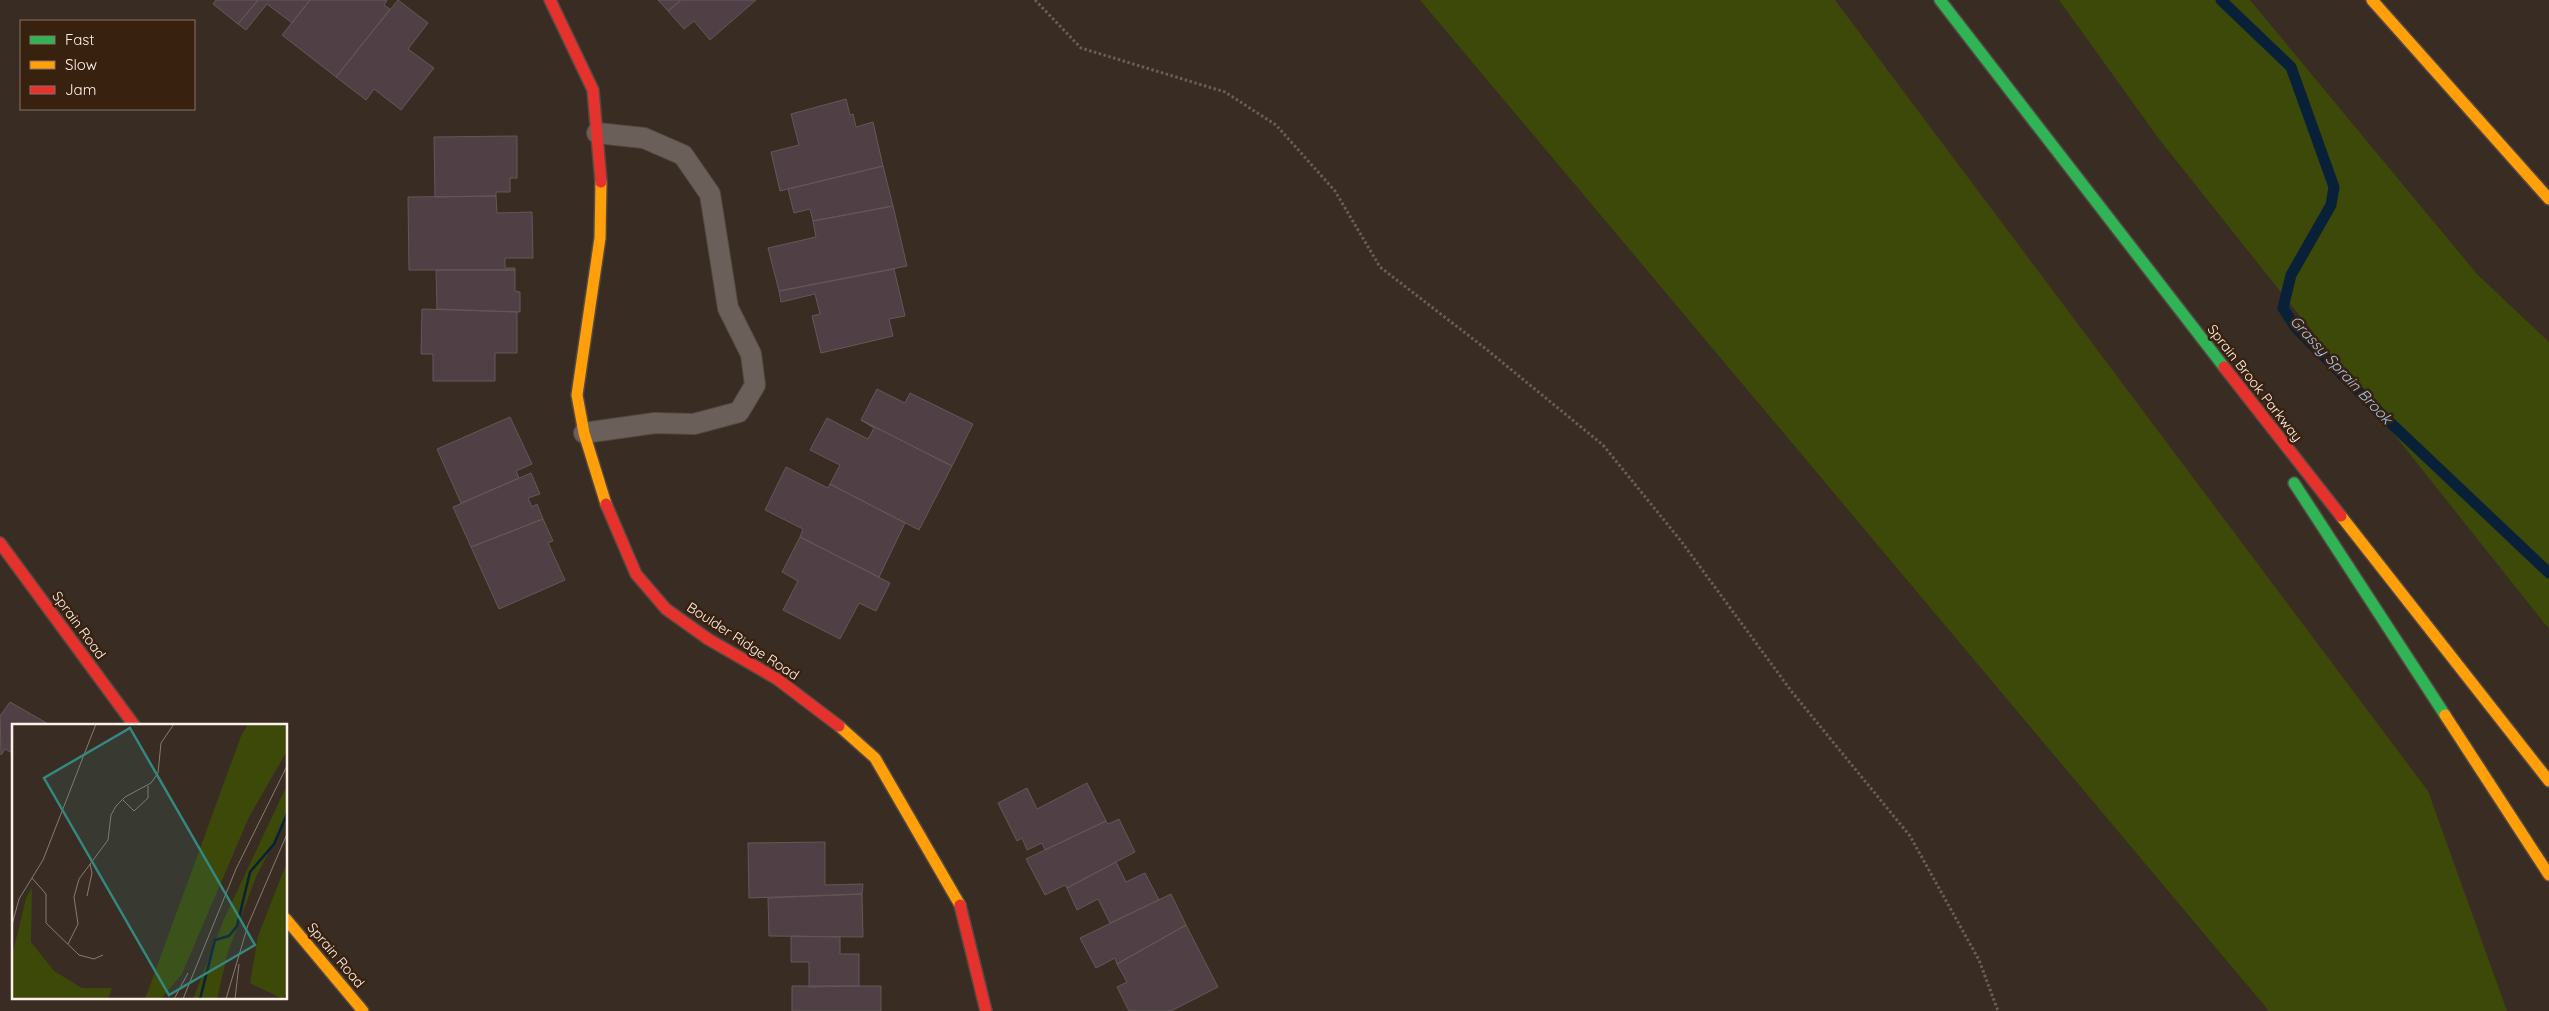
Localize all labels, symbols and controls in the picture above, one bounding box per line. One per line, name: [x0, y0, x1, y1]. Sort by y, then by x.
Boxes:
legend: [20, 20, 195, 110]
text: Fast: [65, 30, 94, 49]
text: Slow: [65, 55, 97, 74]
text: Jam: [65, 80, 96, 99]
water label: Grassy Sprain Brook: [2286, 311, 2398, 429]
street label: Sprain Brook Parkway: [2204, 321, 2306, 445]
street label: Sprain Road: [48, 587, 110, 663]
street label: Boulder Ridge Road: [684, 598, 802, 684]
inset map: [12, 724, 288, 998]
street label: Sprain Road: [303, 919, 369, 991]

